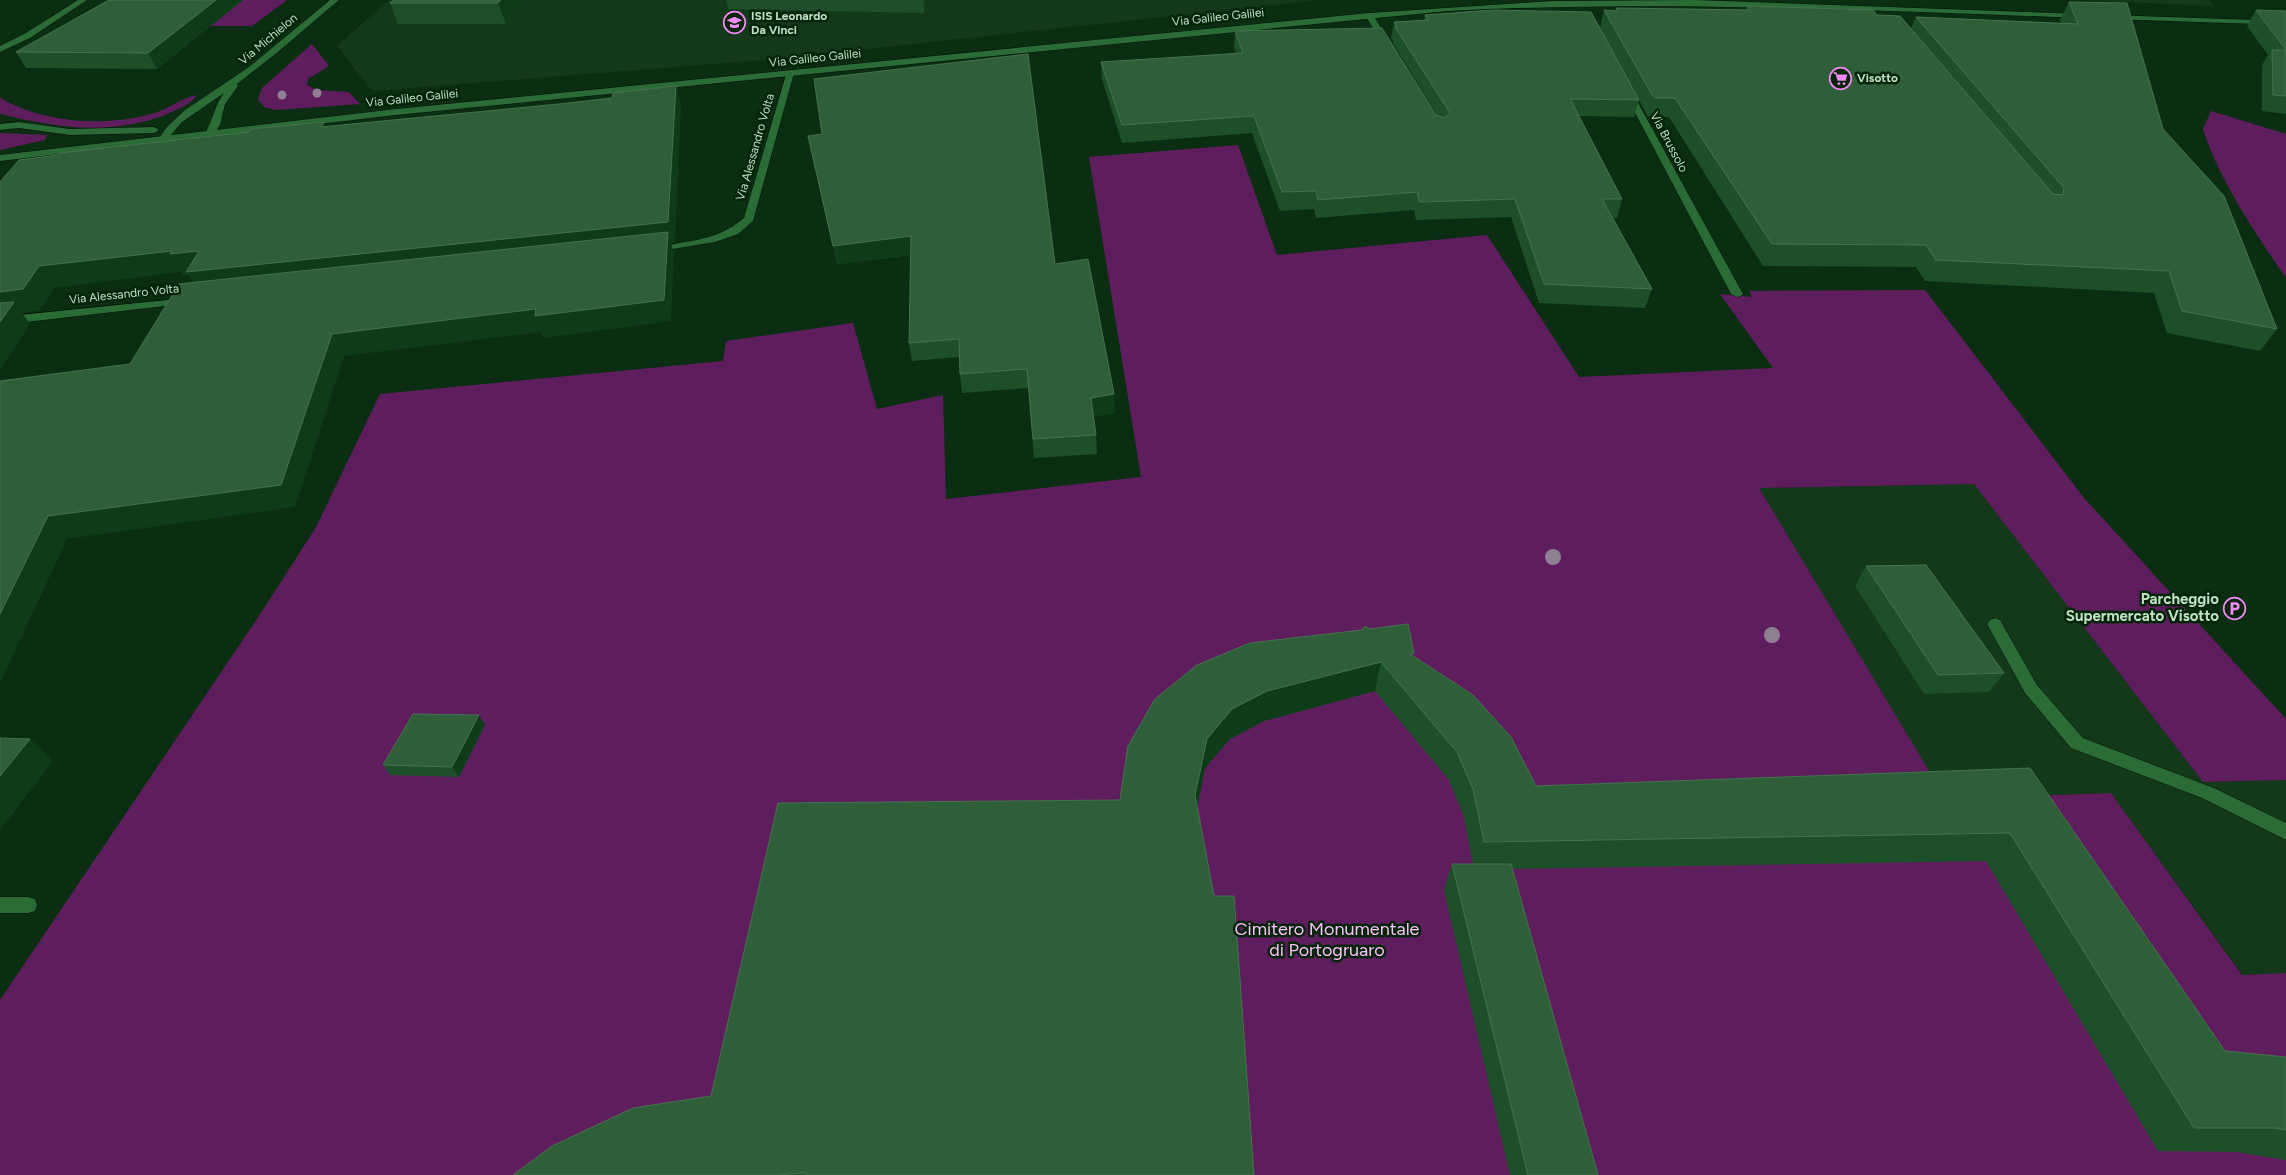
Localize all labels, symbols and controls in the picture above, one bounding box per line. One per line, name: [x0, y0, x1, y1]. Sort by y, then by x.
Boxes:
street label: Via Galileo Galilei: [1171, 5, 1265, 29]
place label: ISIS Leonardo Da Vinci: [751, 9, 827, 37]
street label: Via Michielon: [236, 10, 300, 67]
school or university icon: ISIS Leonardo Da Vinci: [723, 11, 747, 35]
street label: Via Galileo Galilei: [768, 46, 862, 70]
supermarket icon: Visotto: [1829, 66, 1853, 90]
place label: Visotto: [1857, 71, 1898, 85]
street label: Via Galileo Galilei: [365, 86, 459, 110]
street label: Via Alessandro Volta: [733, 92, 777, 202]
street label: Via Brussolo: [1647, 110, 1691, 174]
street label: Via Alessandro Volta: [68, 281, 180, 307]
place label: Parcheggio Supermercato Visotto: [2066, 590, 2219, 625]
parking icon: Parcheggio Supermercato Visotto: [2223, 596, 2247, 620]
park label: Cimitero Monumentale di Portogruaro: [1235, 918, 1420, 961]

